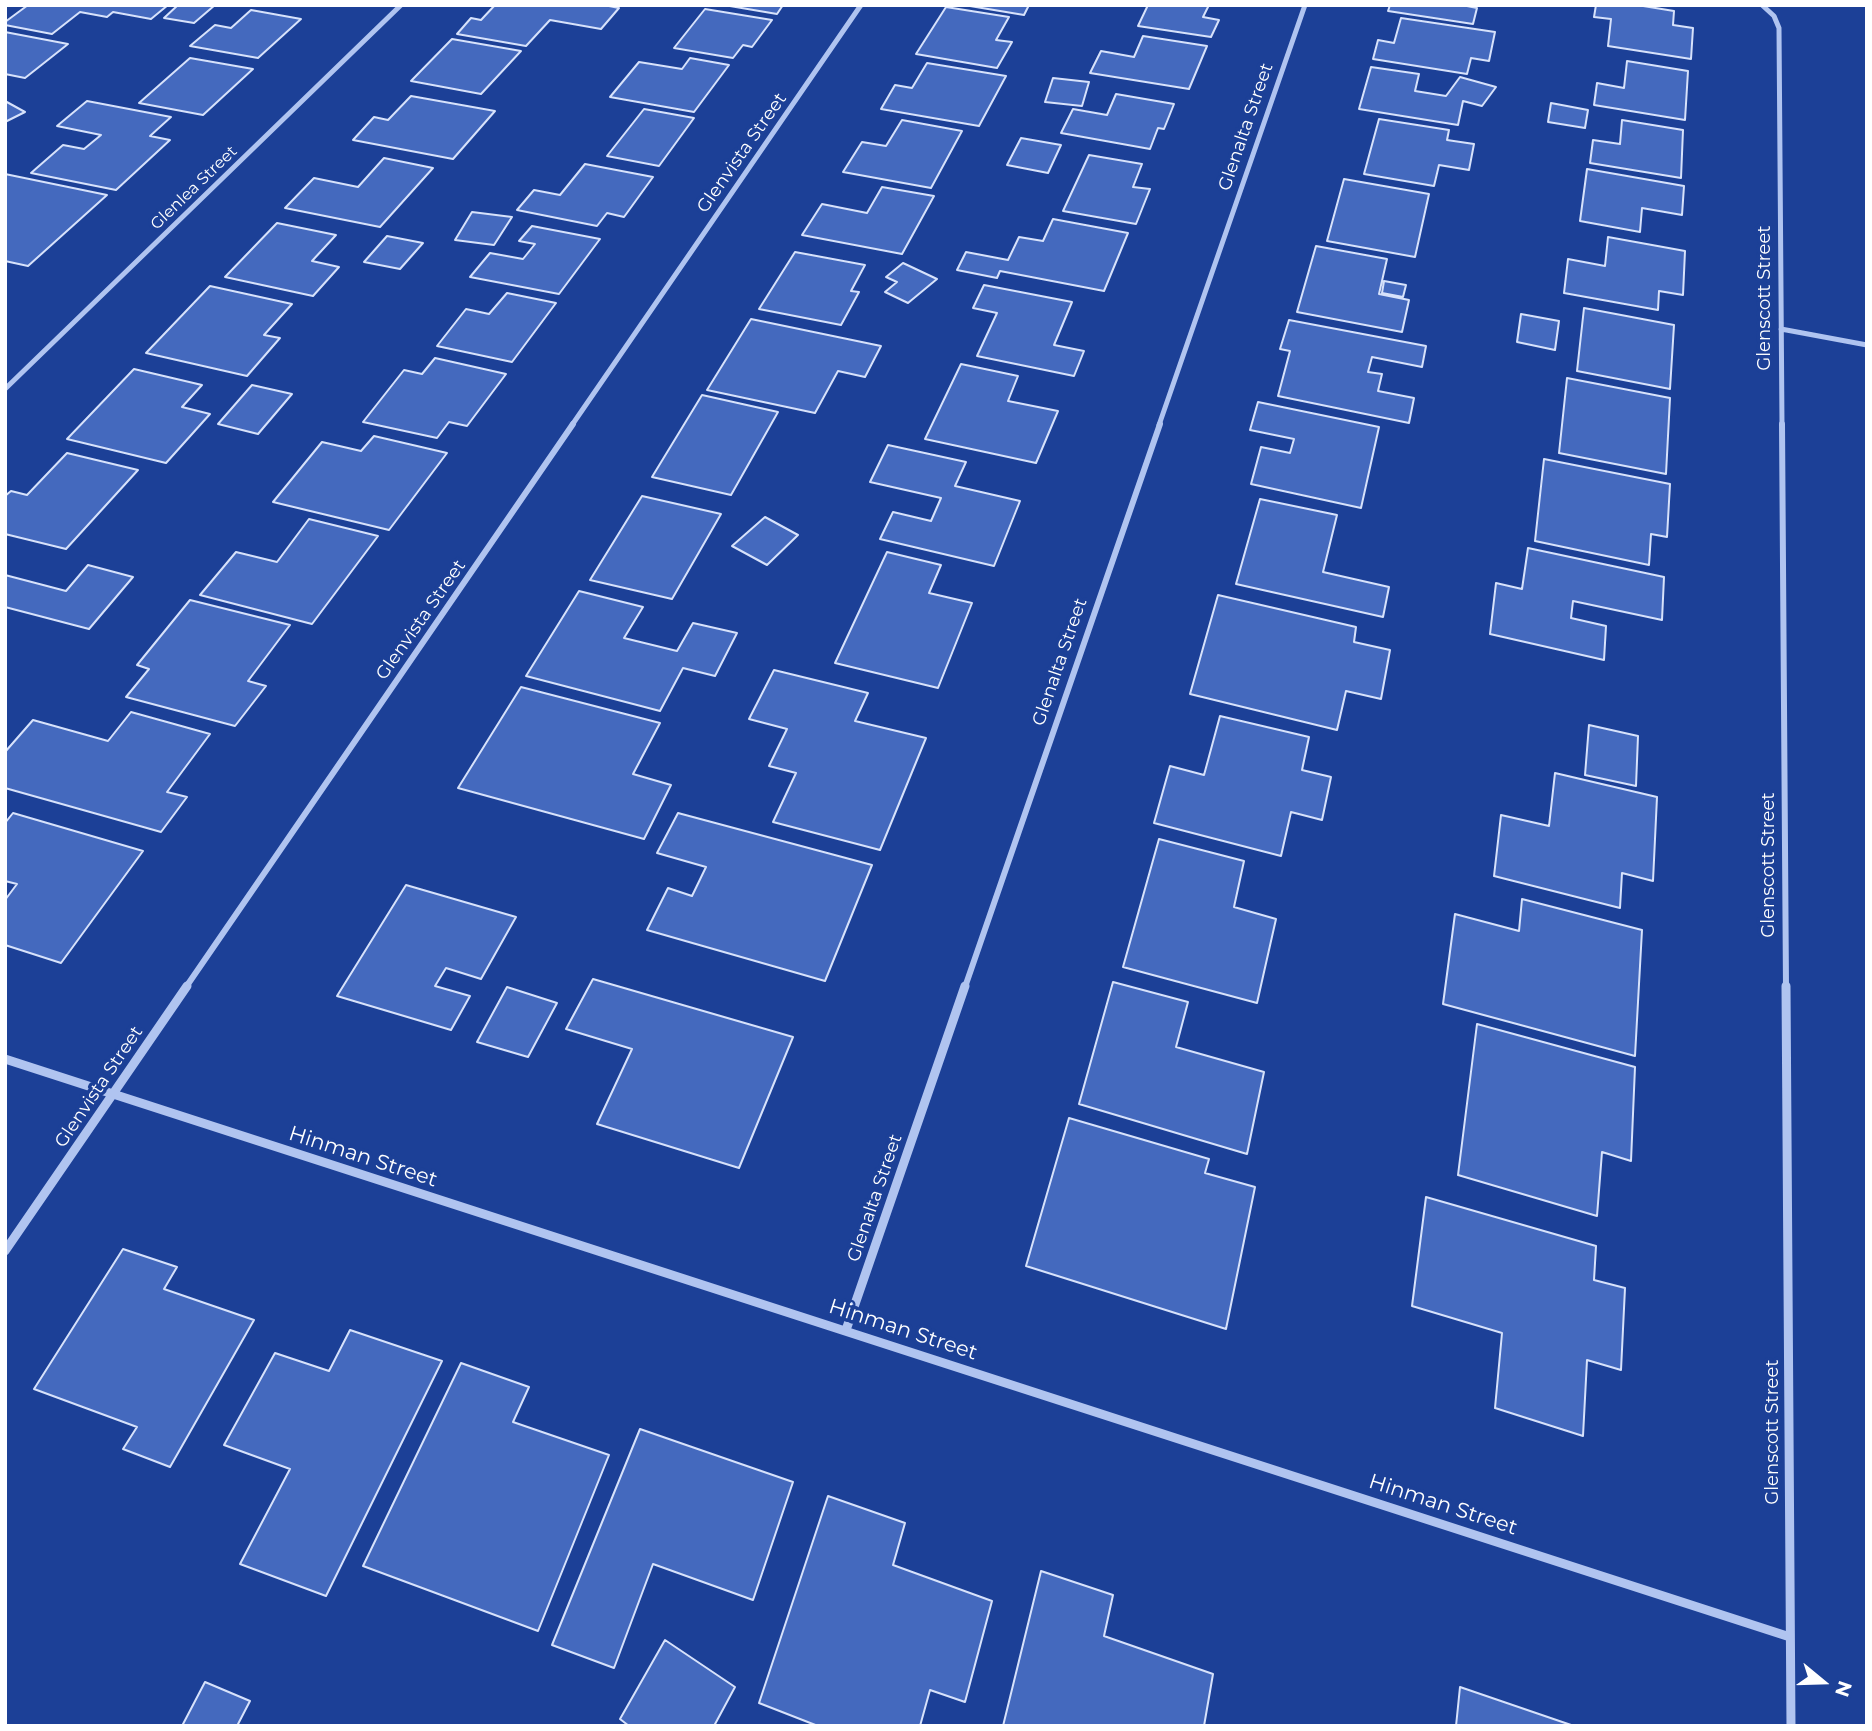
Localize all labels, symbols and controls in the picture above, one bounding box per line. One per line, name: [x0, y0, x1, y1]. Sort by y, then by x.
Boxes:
street label: Glenalta Street: [1214, 60, 1278, 194]
street label: Glenvista Street: [693, 89, 791, 217]
street label: Glenlea Street: [147, 142, 241, 234]
street label: Glenscott Street: [1754, 225, 1776, 371]
street label: Glenvista Street: [372, 556, 470, 684]
street label: Glenalta Street: [1028, 595, 1092, 729]
street label: Glenscott Street: [1758, 792, 1780, 938]
street label: Glenvista Street: [50, 1022, 148, 1152]
street label: Hinman Street: [286, 1121, 440, 1193]
street label: Glenalta Street: [843, 1131, 907, 1265]
street label: Hinman Street: [826, 1294, 980, 1366]
street label: Glenscott Street: [1762, 1359, 1784, 1505]
street label: Hinman Street: [1366, 1469, 1520, 1541]
north arrow: [1788, 1647, 1858, 1717]
text: N: [1830, 1678, 1857, 1700]

